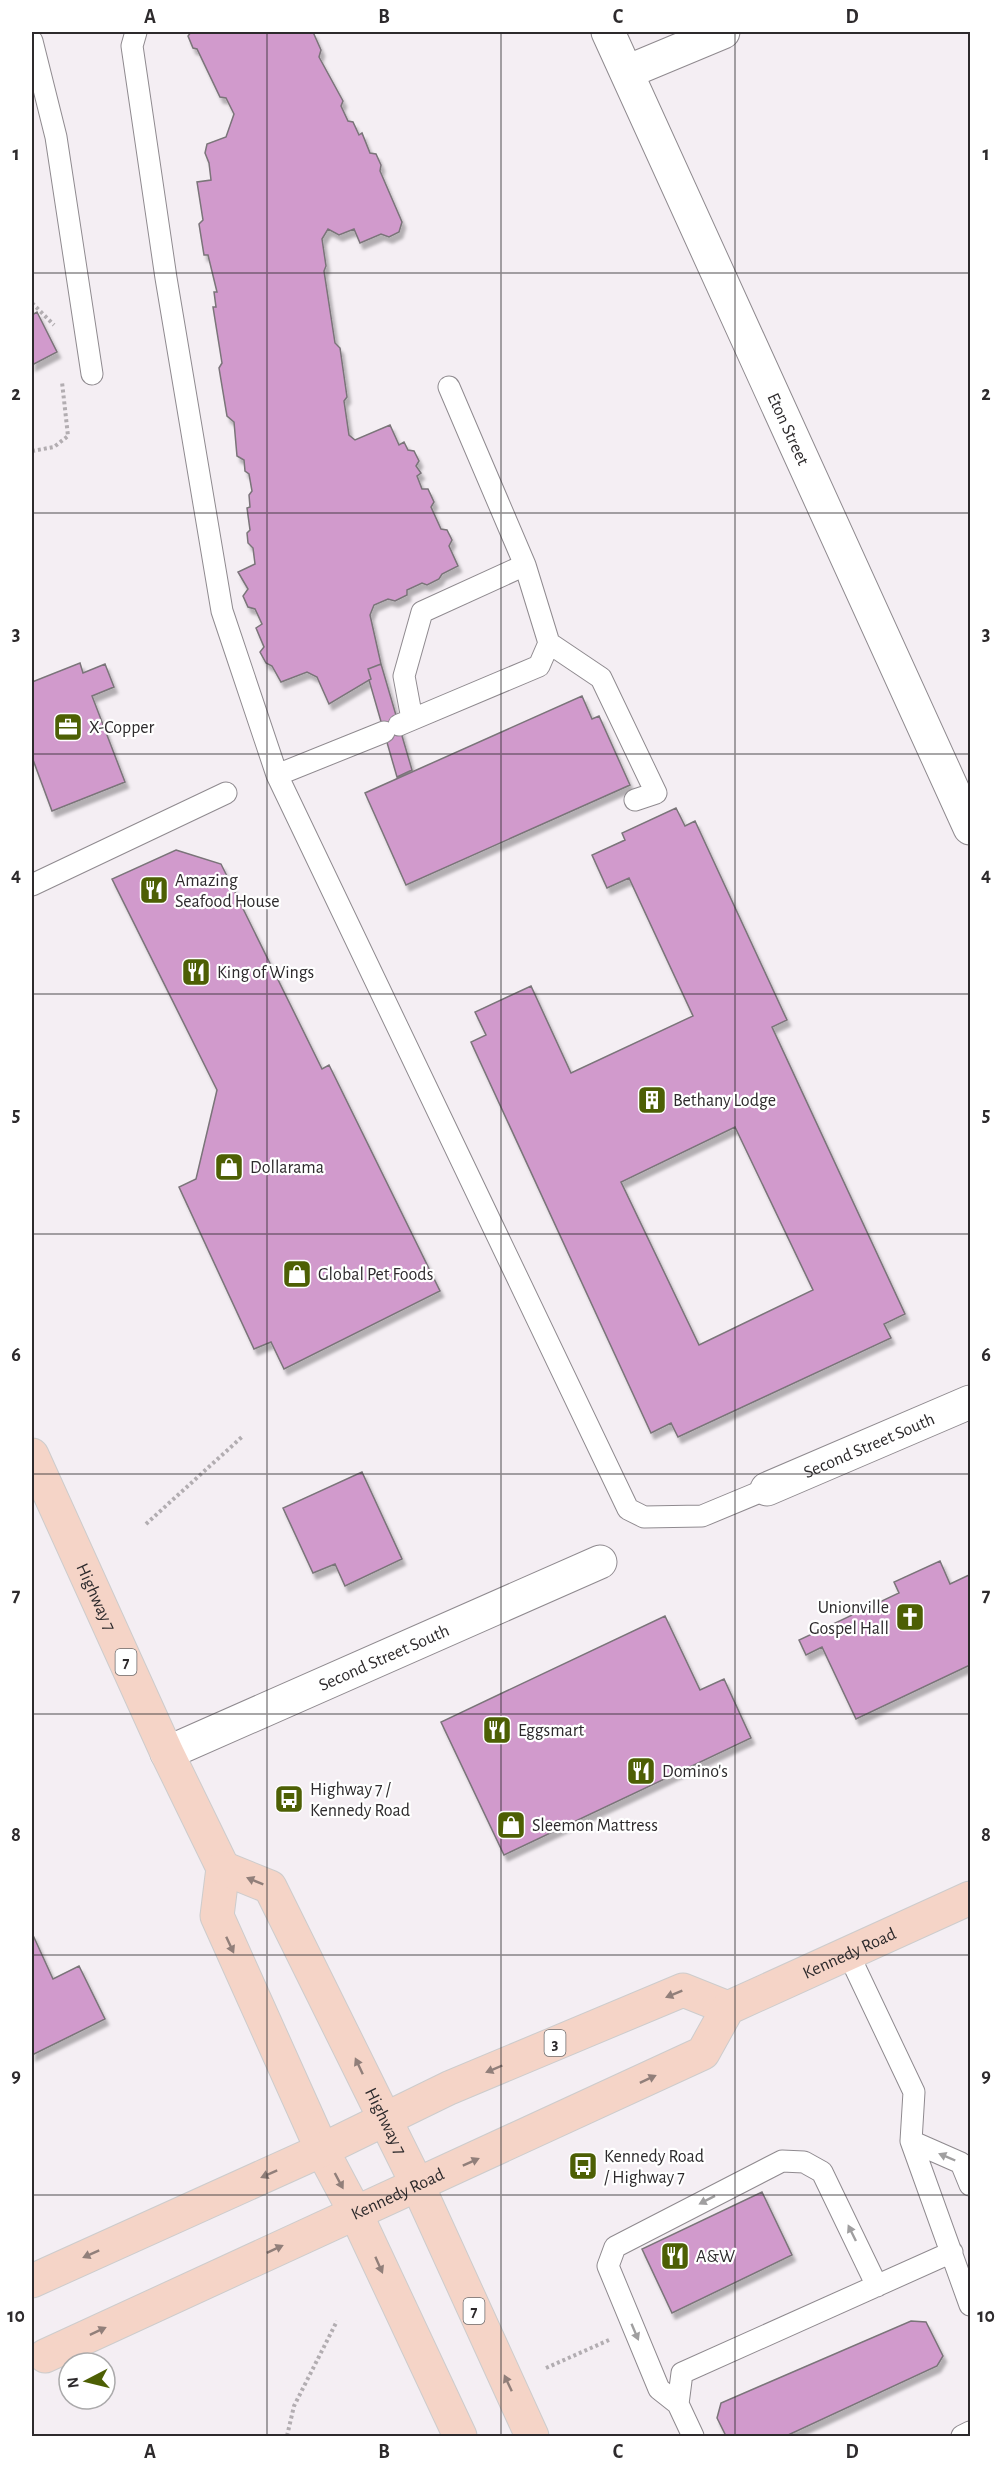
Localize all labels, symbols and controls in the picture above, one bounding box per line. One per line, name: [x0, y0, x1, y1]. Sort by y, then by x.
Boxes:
text: A: [144, 7, 156, 27]
text: B: [378, 7, 390, 27]
text: C: [613, 7, 624, 27]
text: D: [845, 7, 859, 27]
text: 1: [12, 144, 20, 164]
text: 1: [982, 144, 990, 164]
text: 2: [11, 384, 21, 404]
text: 2: [981, 384, 991, 404]
street label: Eton Street: [763, 390, 812, 468]
text: 3: [12, 624, 20, 644]
text: 3: [982, 624, 990, 644]
office icon: X-Copper: [52, 711, 84, 743]
place label: X-Copper: [89, 719, 155, 737]
text: 4: [11, 865, 21, 885]
text: 4: [981, 865, 991, 885]
place label: Amazing Seafood House: [175, 872, 280, 911]
restaurant icon: Amazing Seafood House: [138, 874, 170, 906]
restaurant icon: King of Wings: [180, 956, 212, 988]
place label: King of Wings: [217, 964, 314, 982]
building icon: Bethany Lodge: [636, 1084, 668, 1116]
place label: Bethany Lodge: [673, 1092, 776, 1110]
text: 5: [12, 1105, 20, 1125]
text: 5: [982, 1105, 990, 1125]
shop icon: Dollarama: [213, 1151, 245, 1183]
place label: Dollarama: [250, 1159, 324, 1177]
shop icon: Global Pet Foods: [281, 1258, 313, 1290]
place label: Global Pet Foods: [318, 1266, 433, 1284]
text: 6: [11, 1345, 21, 1365]
text: 6: [981, 1345, 991, 1365]
street label: Second Street South: [801, 1410, 937, 1482]
street label: Highway 7: [72, 1561, 119, 1634]
text: 7: [12, 1585, 21, 1605]
text: 7: [982, 1585, 991, 1605]
place label: Unionville Gospel Hall: [809, 1599, 889, 1638]
church icon: Unionville Gospel Hall: [894, 1601, 926, 1633]
street label: Second Street South: [316, 1622, 452, 1695]
road number: 7: [116, 1649, 136, 1675]
restaurant icon: Eggsmart: [481, 1714, 513, 1746]
place label: Eggsmart: [518, 1722, 584, 1740]
restaurant icon: Domino's: [625, 1755, 657, 1787]
place label: Domino's: [662, 1763, 728, 1781]
place label: Highway 7 / Kennedy Road: [310, 1781, 410, 1820]
bus stop icon: Highway 7 / Kennedy Road: [273, 1783, 305, 1815]
shop icon: Sleemon Mattress: [495, 1809, 527, 1841]
place label: Sleemon Mattress: [532, 1817, 658, 1835]
text: 8: [11, 1825, 21, 1845]
text: 8: [981, 1825, 991, 1845]
one-way arrow: [246, 1876, 264, 1885]
street label: Kennedy Road: [800, 1925, 899, 1983]
one-way arrow: [225, 1936, 234, 1953]
one-way arrow: [664, 1989, 682, 1999]
road number: 3: [544, 2030, 566, 2056]
one-way arrow: [355, 2057, 364, 2074]
one-way arrow: [484, 2064, 502, 2074]
text: 9: [11, 2066, 21, 2086]
text: 9: [981, 2066, 991, 2086]
one-way arrow: [639, 2075, 656, 2084]
street label: Highway 7: [361, 2085, 409, 2158]
place label: Kennedy Road / Highway 7: [604, 2148, 704, 2187]
bus stop icon: Kennedy Road / Highway 7: [567, 2150, 599, 2182]
one-way arrow: [938, 2152, 956, 2161]
one-way arrow: [462, 2156, 480, 2166]
street label: Kennedy Road: [349, 2165, 447, 2224]
one-way arrow: [259, 2169, 277, 2179]
one-way arrow: [333, 2172, 343, 2190]
one-way arrow: [698, 2194, 716, 2204]
one-way arrow: [847, 2224, 856, 2241]
restaurant icon: A&W: [659, 2240, 691, 2272]
one-way arrow: [267, 2245, 284, 2254]
place label: A&W: [696, 2248, 735, 2266]
one-way arrow: [81, 2249, 99, 2259]
one-way arrow: [374, 2257, 384, 2275]
road number: 7: [464, 2298, 484, 2324]
text: 10: [7, 2306, 25, 2326]
text: 10: [977, 2306, 995, 2326]
one-way arrow: [630, 2323, 639, 2340]
one-way arrow: [90, 2326, 108, 2336]
north arrow: [57, 2351, 117, 2411]
one-way arrow: [503, 2375, 512, 2392]
text: N: [64, 2376, 82, 2389]
text: A: [144, 2442, 156, 2462]
text: B: [378, 2442, 390, 2462]
text: C: [613, 2442, 624, 2462]
text: D: [845, 2442, 859, 2462]

